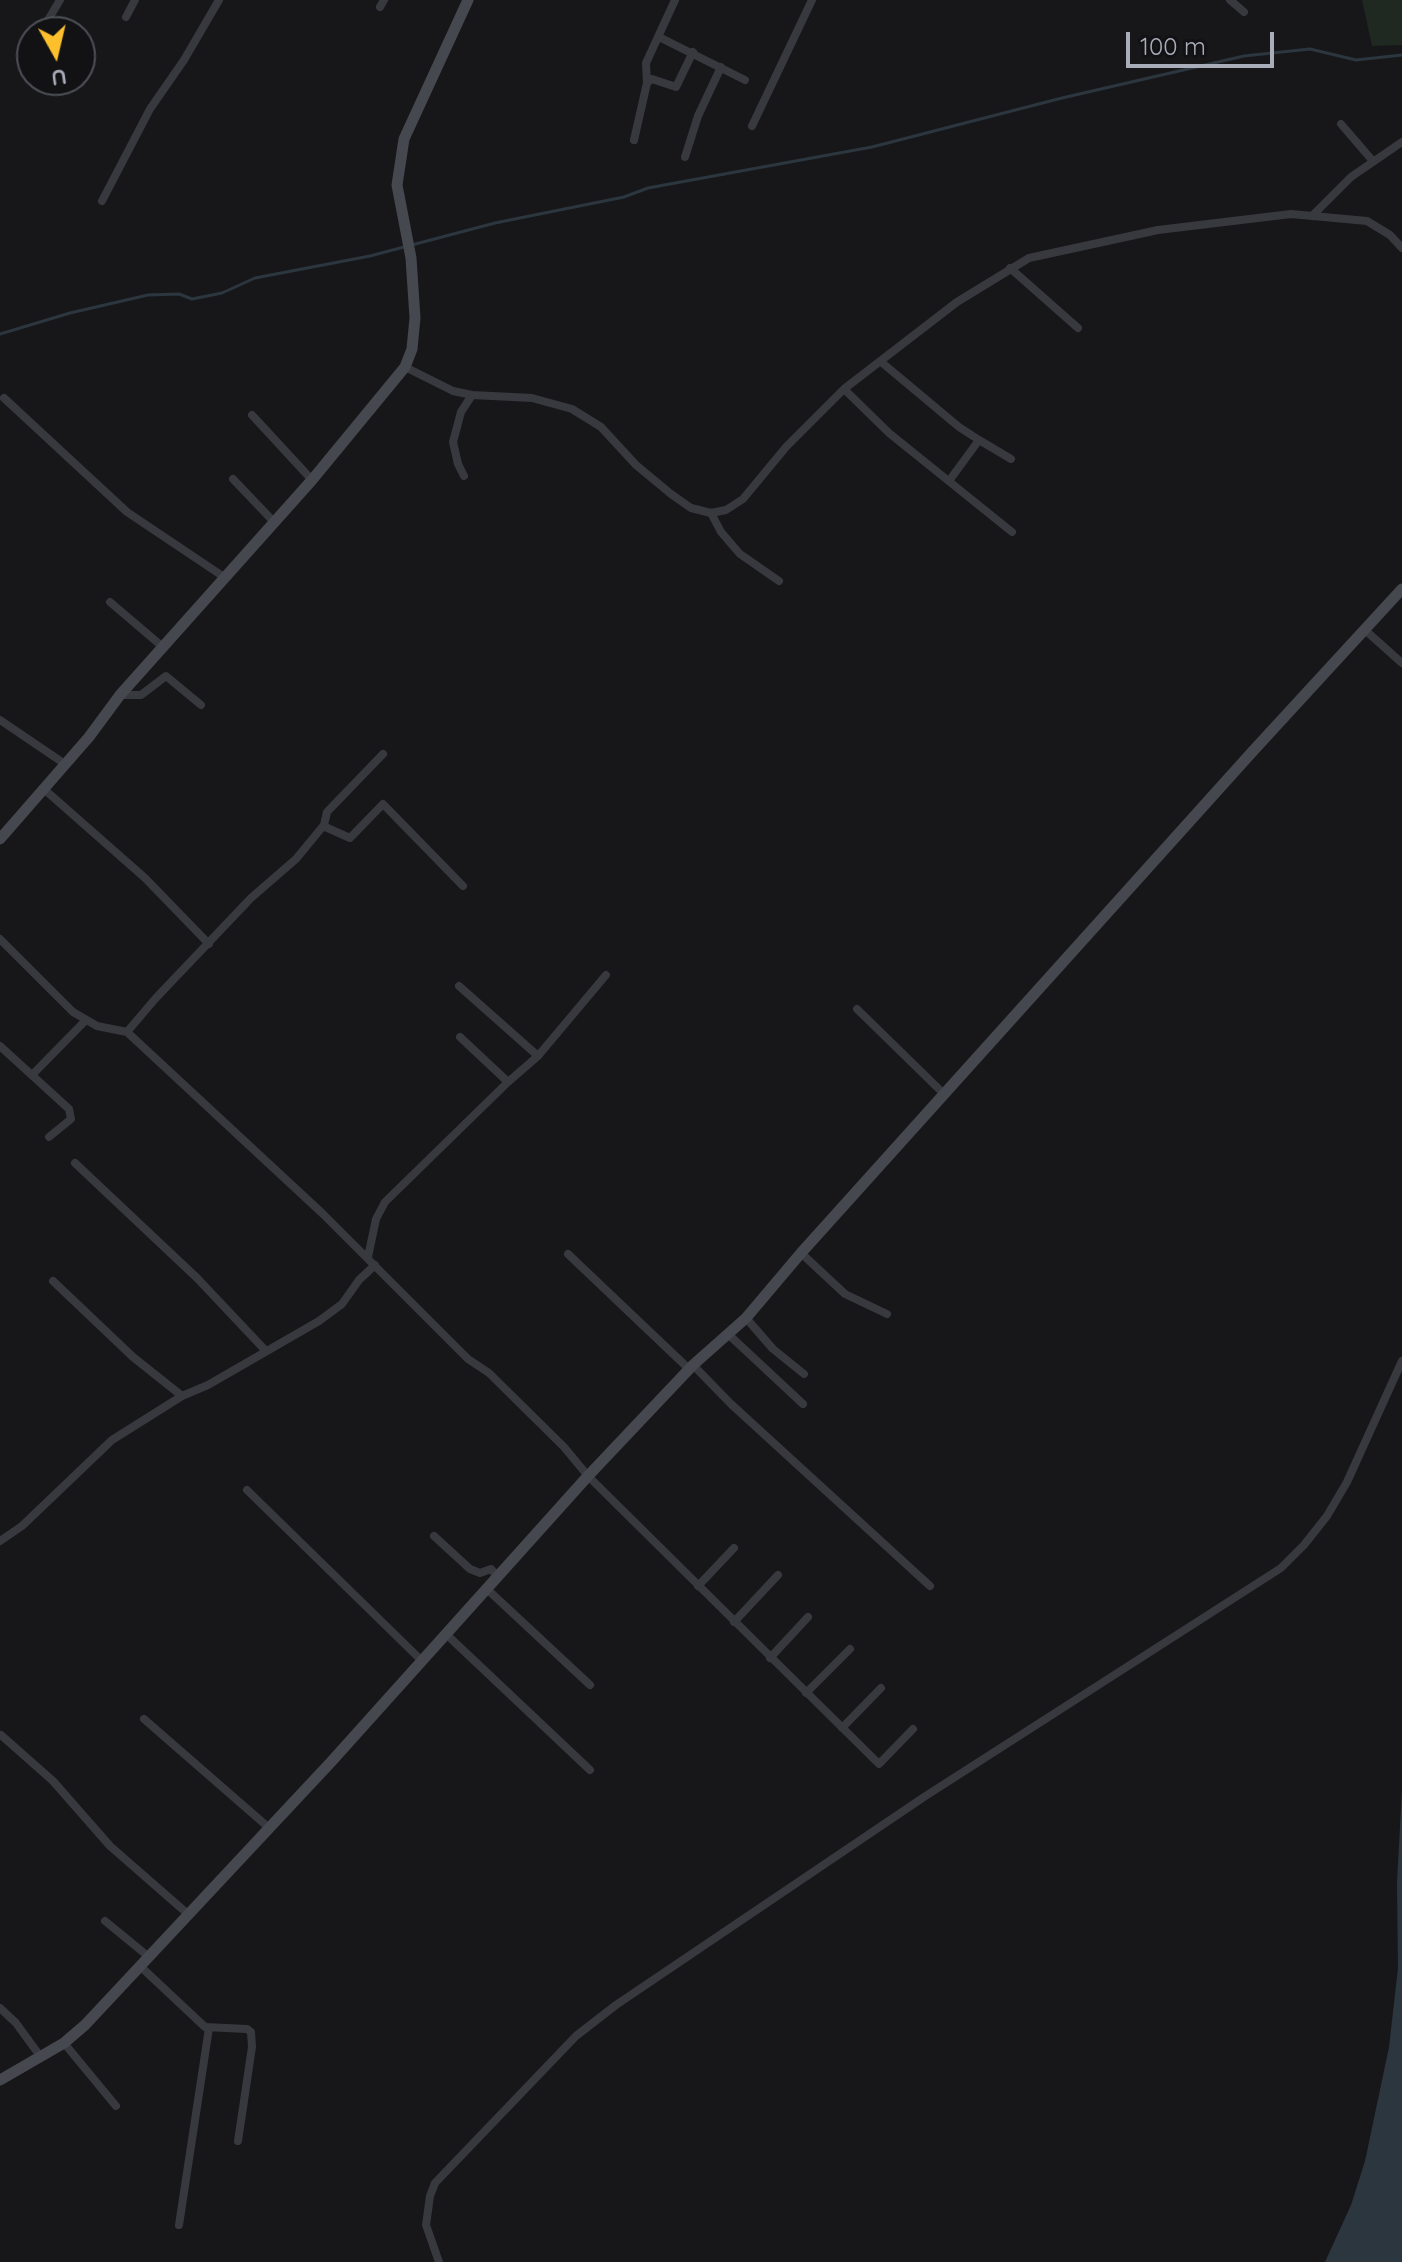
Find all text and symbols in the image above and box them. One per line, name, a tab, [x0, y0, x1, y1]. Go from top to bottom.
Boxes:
north arrow	[16, 16, 96, 96]
scale bar	[1130, 16, 1278, 66]
text: 100 m	[1140, 31, 1206, 61]
text: U	[49, 63, 69, 93]

